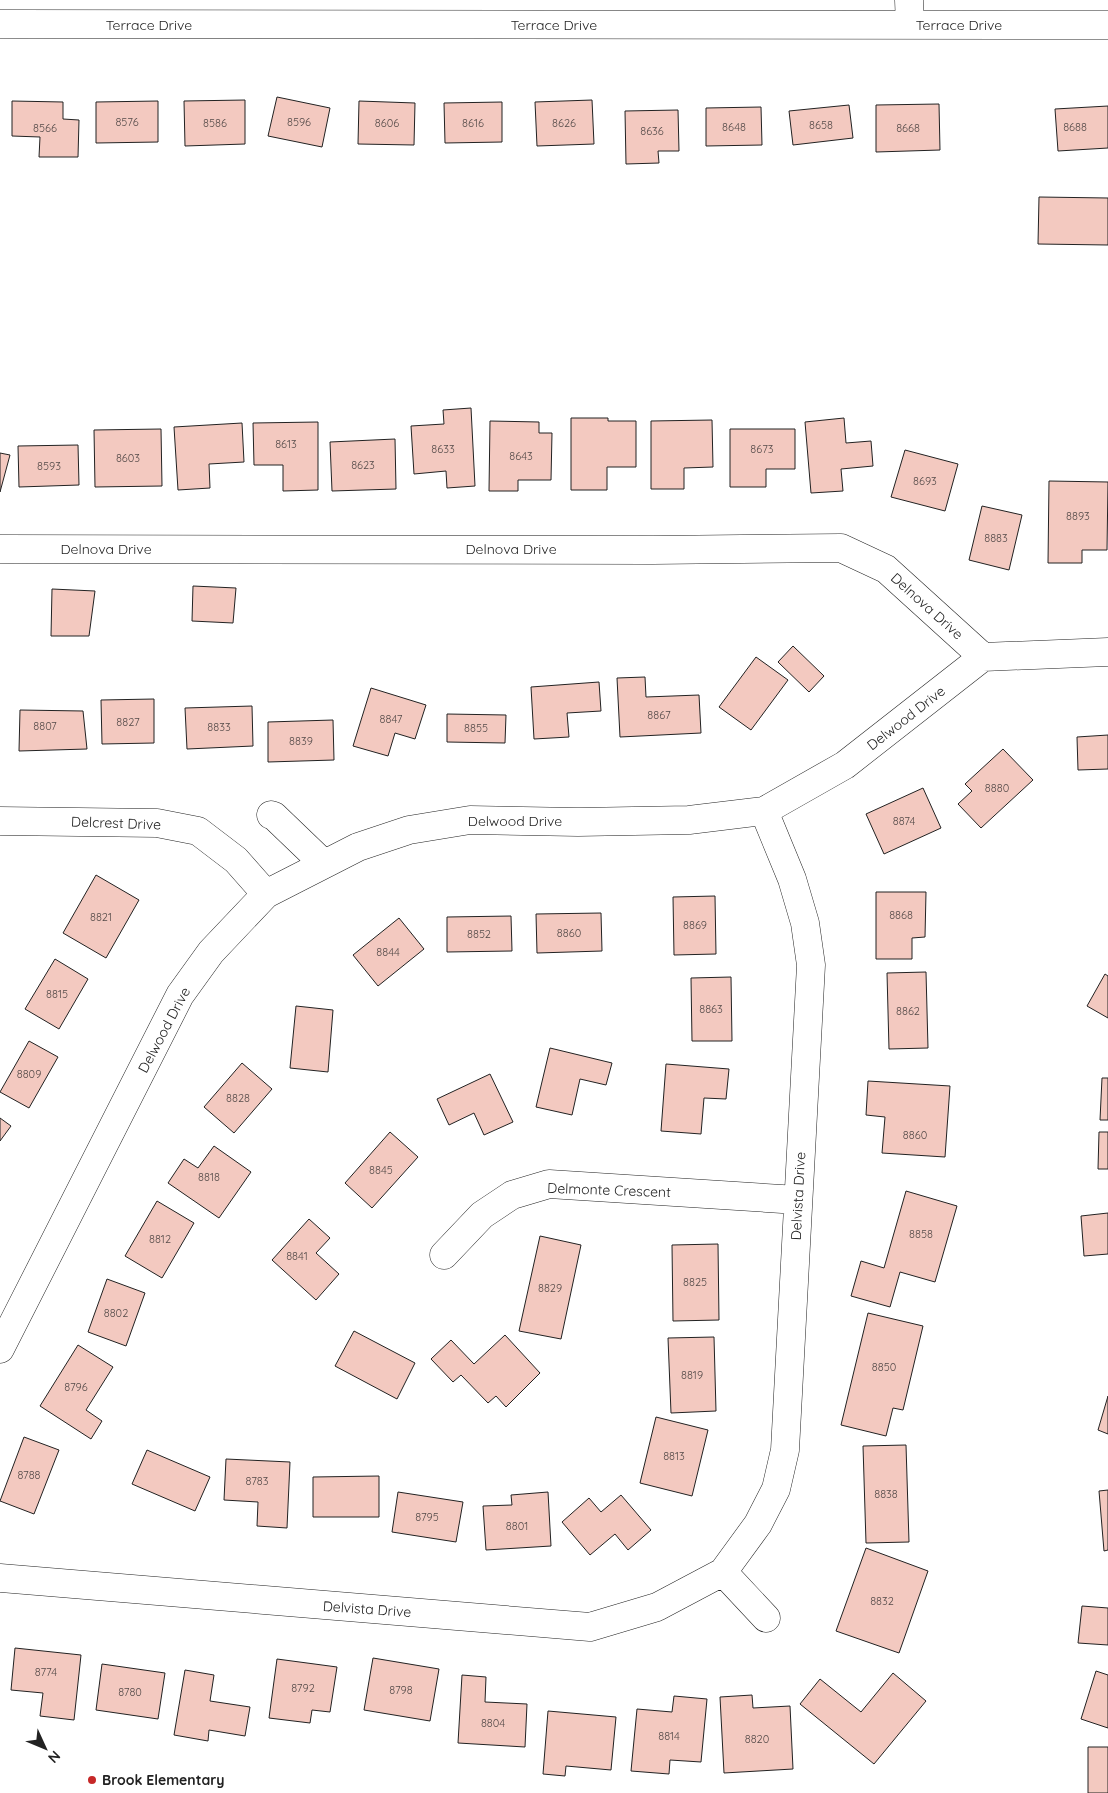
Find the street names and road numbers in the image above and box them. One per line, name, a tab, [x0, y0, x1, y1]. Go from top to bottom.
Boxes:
street label: Terrace Drive	[106, 16, 192, 34]
street label: Terrace Drive	[511, 16, 597, 34]
street label: Terrace Drive	[916, 16, 1002, 34]
street label: Delnova Drive	[60, 540, 152, 558]
street label: Delnova Drive	[465, 540, 557, 558]
street label: Delnova Drive	[887, 569, 967, 643]
street label: Delwood Drive	[863, 682, 949, 754]
street label: Delcrest Drive	[71, 812, 161, 834]
street label: Delwood Drive	[468, 812, 562, 830]
street label: Delwood Drive	[134, 984, 194, 1076]
street label: Delvista Drive	[787, 1151, 809, 1241]
street label: Delmonte Crescent	[547, 1179, 671, 1201]
street label: Delvista Drive	[322, 1597, 412, 1621]

